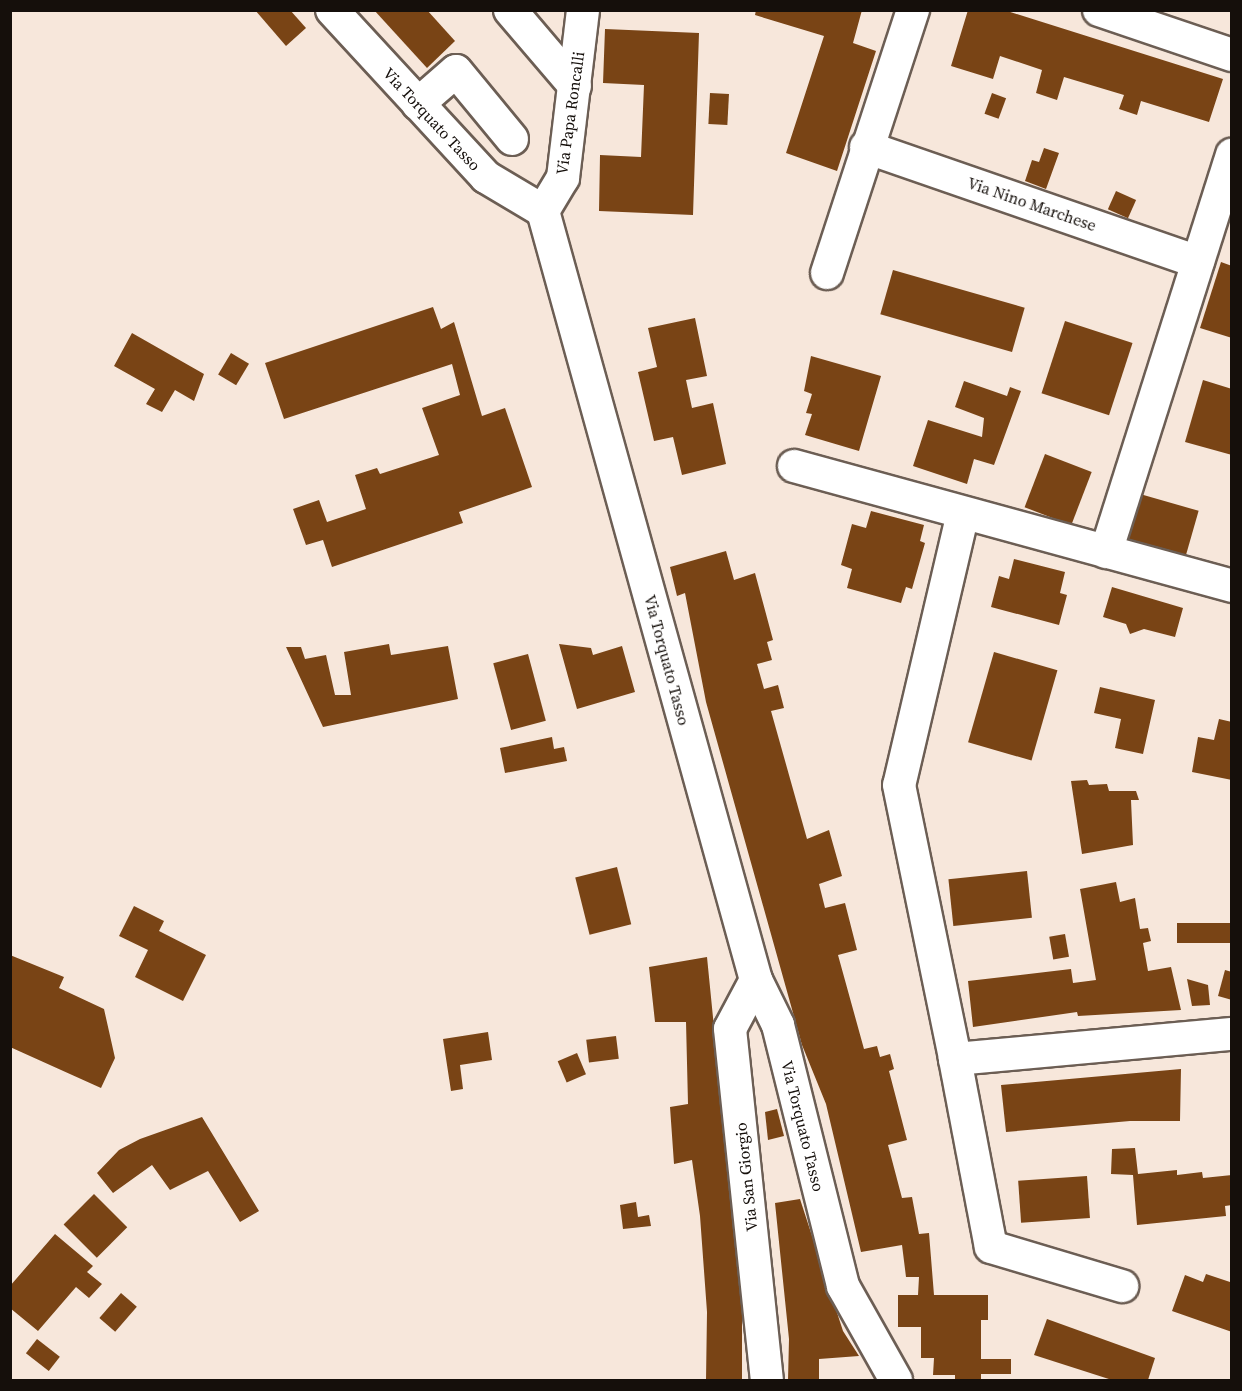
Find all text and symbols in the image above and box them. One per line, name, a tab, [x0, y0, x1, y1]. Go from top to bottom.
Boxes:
street label: Via Papa Roncalli	[552, 50, 588, 176]
street label: Via Torquato Tasso	[379, 63, 485, 175]
street label: Via Nino Marchese	[965, 173, 1099, 235]
street label: Via Torquato Tasso	[640, 592, 694, 728]
street label: Via Torquato Tasso	[777, 1058, 829, 1194]
street label: Via San Giorgio	[731, 1122, 761, 1232]

